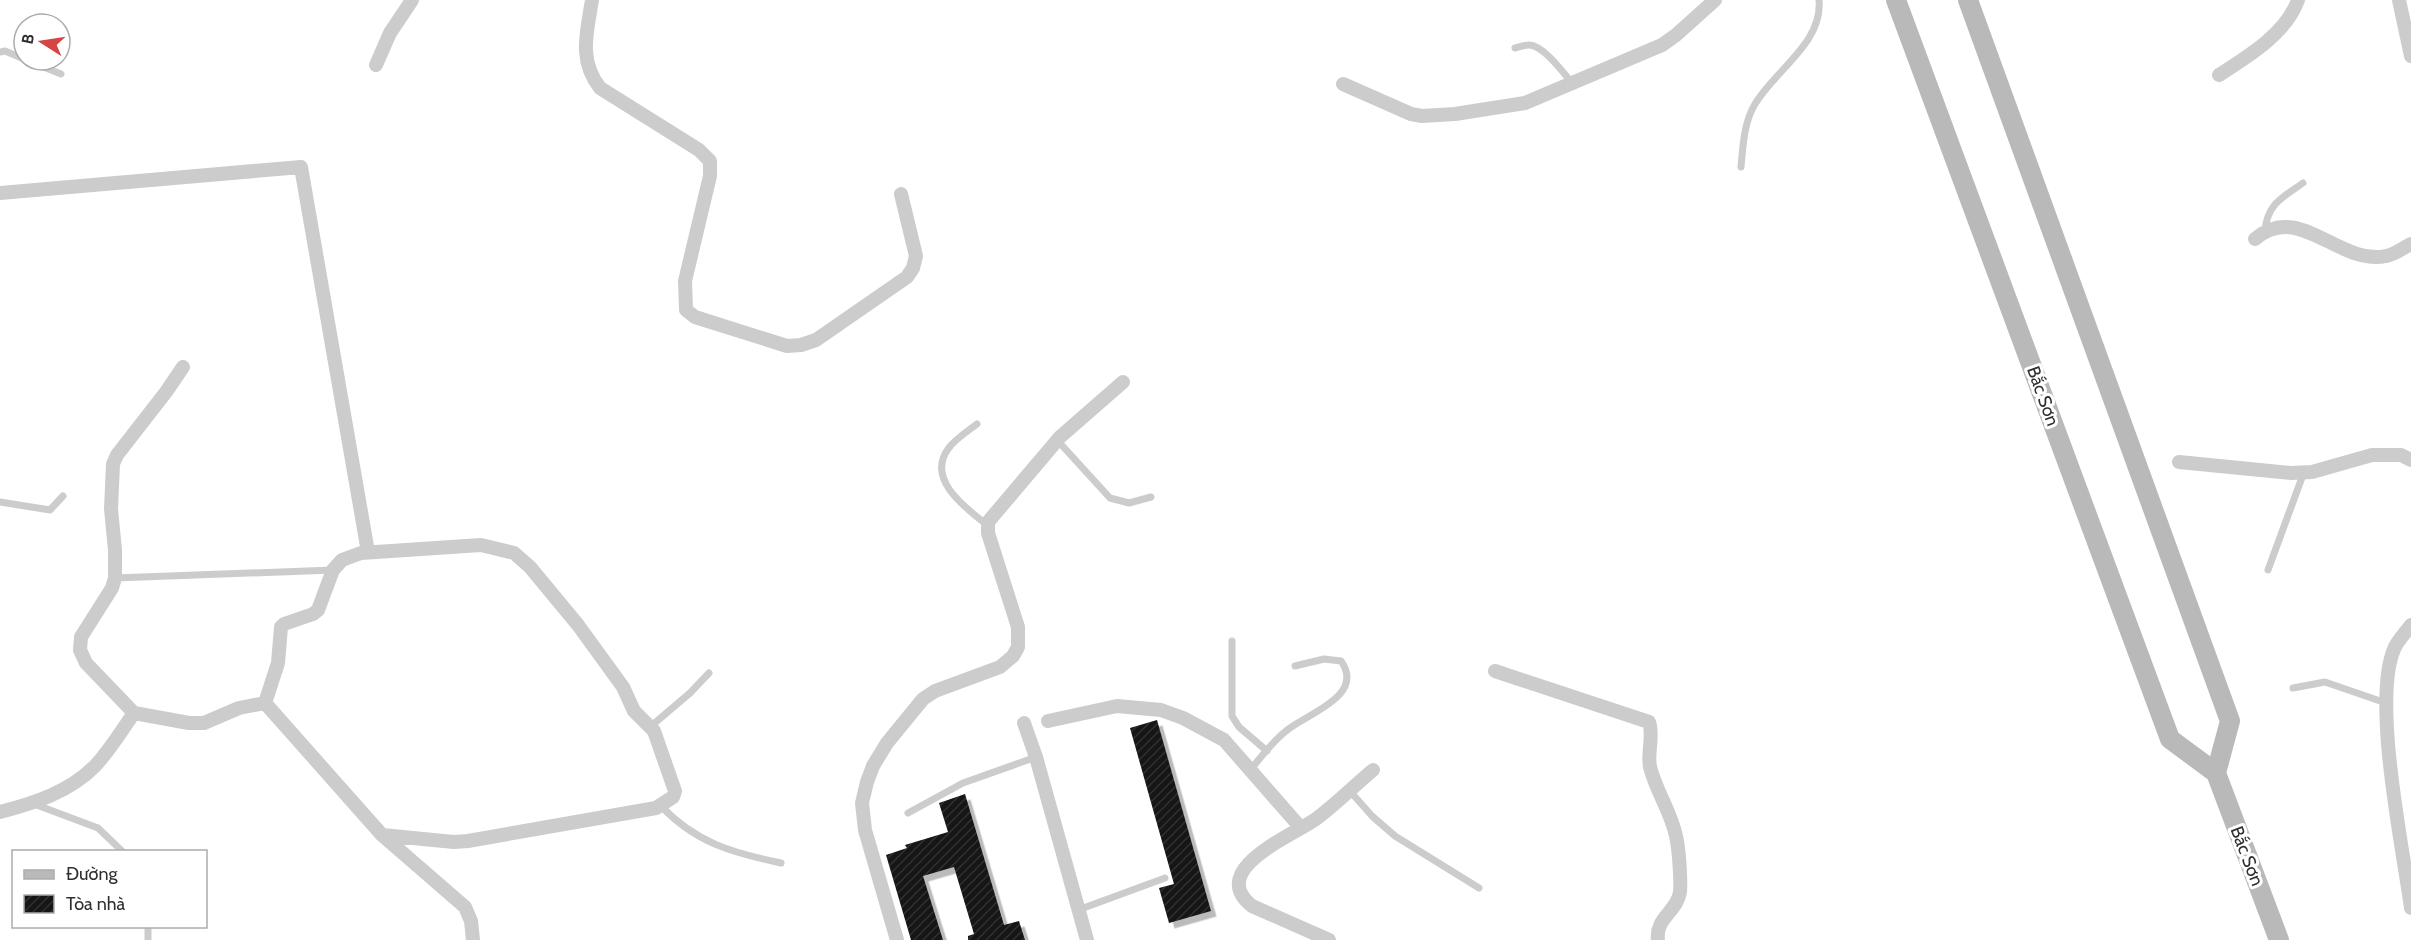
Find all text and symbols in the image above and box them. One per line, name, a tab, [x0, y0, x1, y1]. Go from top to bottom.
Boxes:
north arrow	[12, 12, 72, 72]
text: B	[17, 32, 38, 46]
street label: Bắc Sơn	[2022, 363, 2064, 429]
street label: Bắc Sơn	[2226, 823, 2268, 889]
legend	[12, 850, 207, 928]
text: Đường	[66, 863, 119, 885]
text: Tòa nhà	[66, 893, 126, 915]

